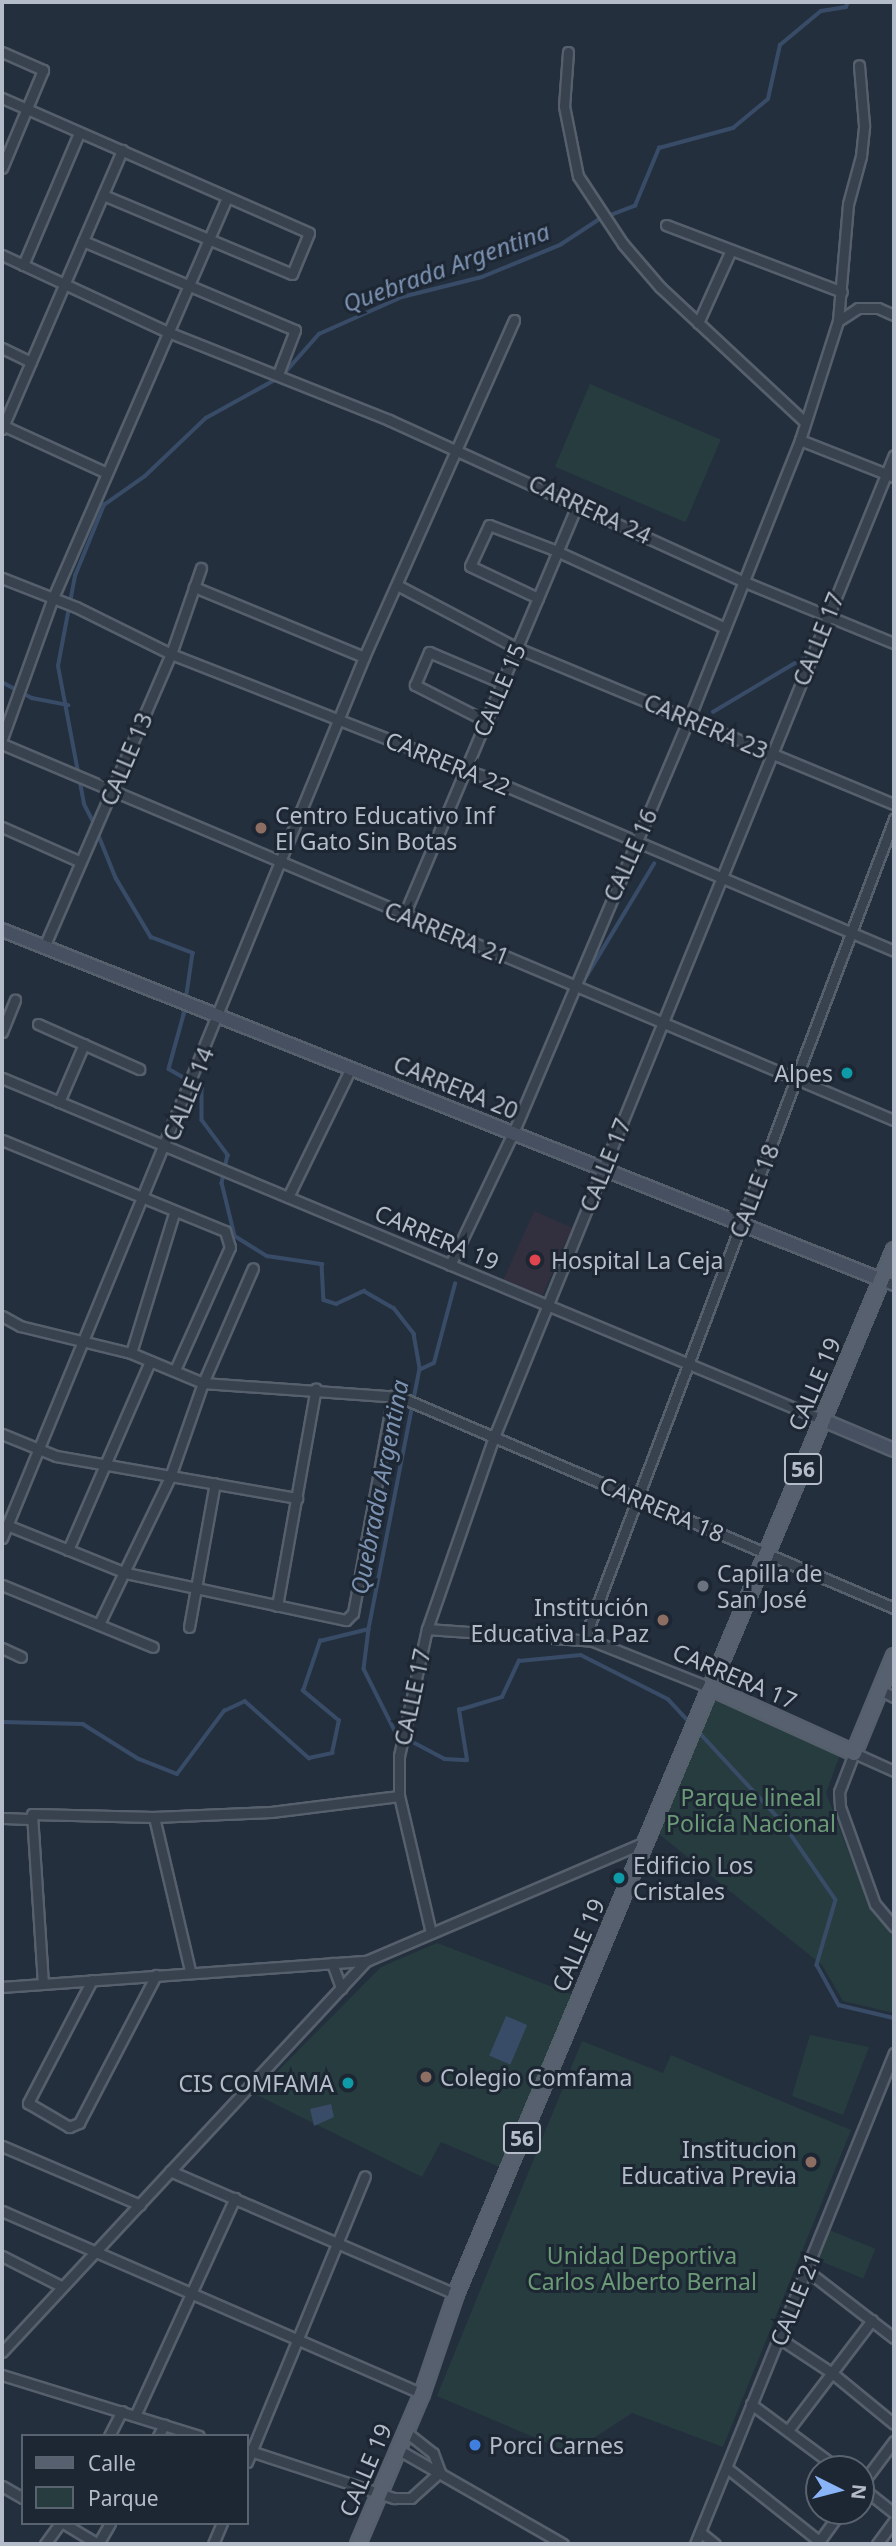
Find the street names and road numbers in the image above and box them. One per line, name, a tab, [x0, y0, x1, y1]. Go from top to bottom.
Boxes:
street label: CARRERA 24	[524, 469, 656, 549]
street label: CALLE 17	[787, 588, 849, 690]
street label: CALLE 15	[467, 639, 531, 741]
street label: CARRERA 23	[640, 688, 772, 764]
street label: CALLE 13	[94, 708, 158, 810]
street label: CARRERA 22	[382, 725, 514, 801]
street label: CALLE 16	[597, 804, 663, 906]
street label: CARRERA 21	[381, 895, 513, 971]
street label: CALLE 14	[157, 1043, 219, 1145]
street label: CARRERA 20	[390, 1049, 522, 1125]
street label: CALLE 17	[574, 1114, 636, 1216]
street label: CALLE 18	[723, 1140, 785, 1242]
street label: CARRERA 19	[371, 1199, 503, 1275]
street label: CALLE 19	[782, 1333, 846, 1435]
road number: 56	[784, 1452, 822, 1486]
street label: CARRERA 18	[596, 1471, 728, 1547]
street label: CARRERA 17	[669, 1638, 801, 1714]
street label: CALLE 17	[388, 1646, 436, 1748]
street label: CALLE 19	[546, 1894, 610, 1996]
road number: 56	[503, 2120, 541, 2156]
street label: CALLE 21	[764, 2248, 826, 2350]
street label: CALLE 19	[333, 2419, 397, 2521]

